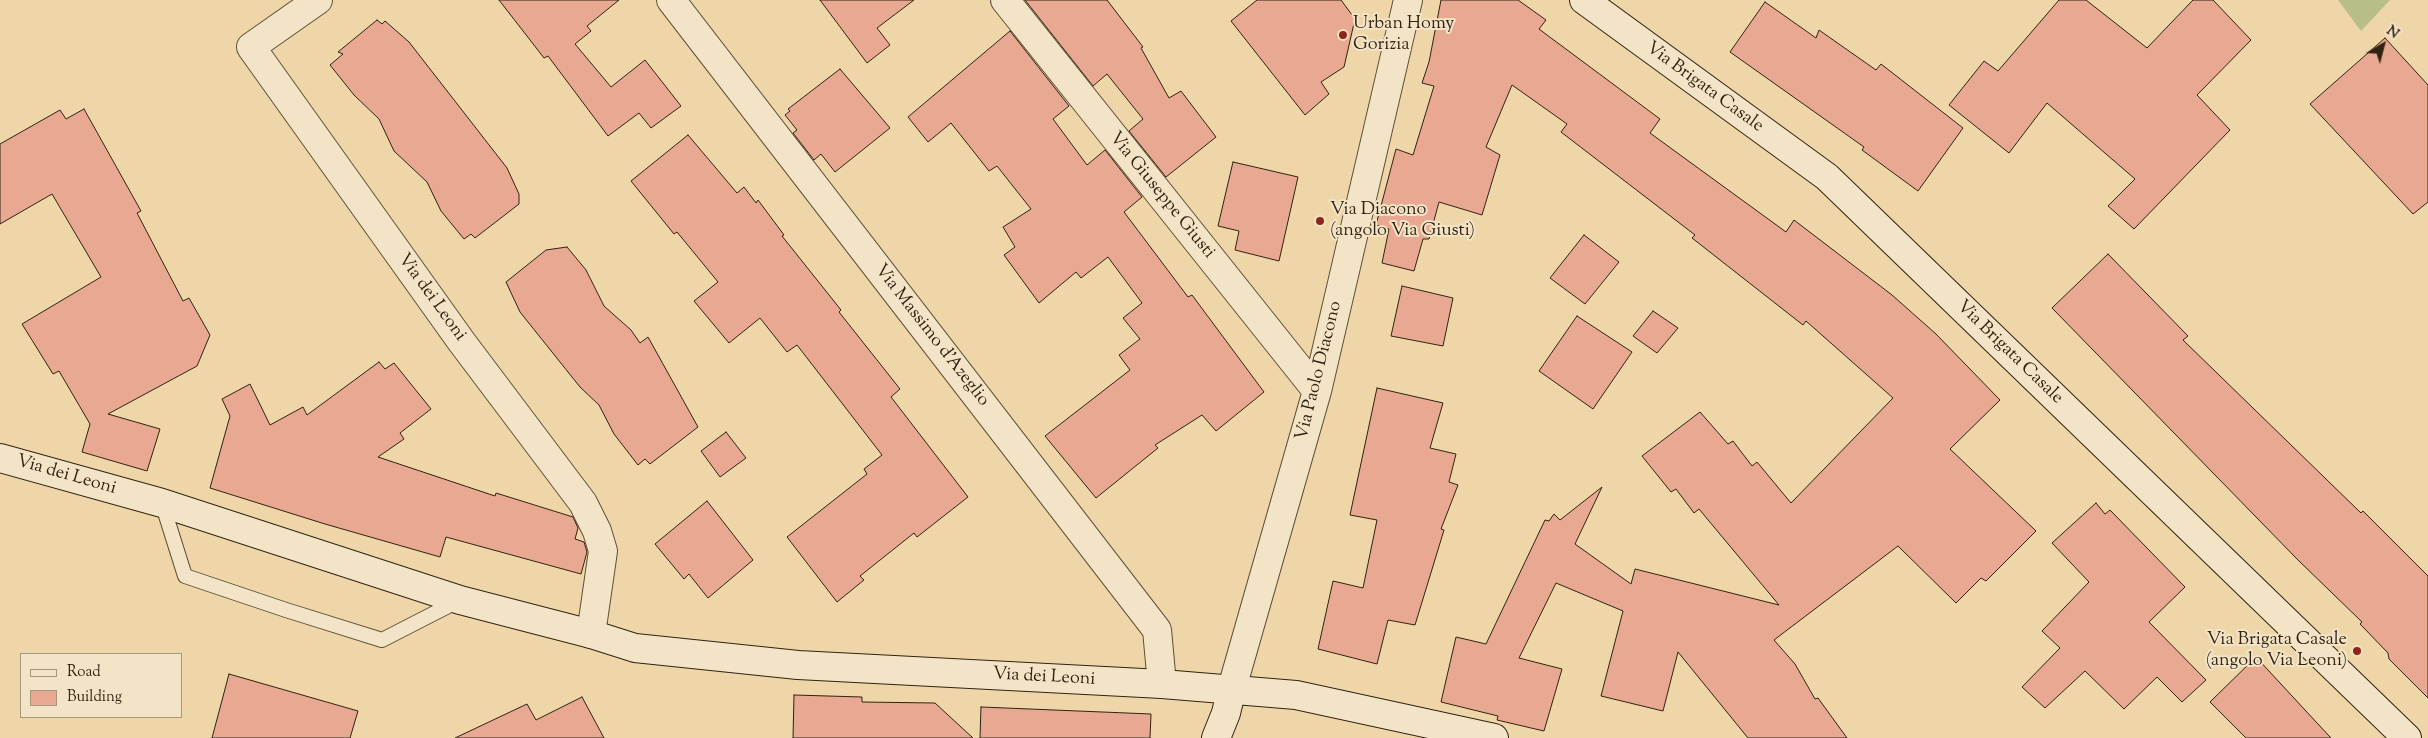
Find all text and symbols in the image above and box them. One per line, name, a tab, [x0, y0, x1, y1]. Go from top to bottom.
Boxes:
place label: Urban Homy Gorizia	[1353, 14, 1454, 56]
north arrow	[2358, 20, 2408, 70]
text: N	[2382, 22, 2403, 44]
marker: Urban Homy Gorizia	[1337, 29, 1349, 41]
street label: Via Brigata Casale	[1641, 38, 1767, 138]
street label: Via Giuseppe Giusti	[1103, 128, 1219, 264]
place label: Via Diacono (angolo Via Giusti)	[1330, 200, 1475, 242]
marker: Via Diacono (angolo Via Giusti)	[1314, 215, 1326, 227]
street label: Via dei Leoni	[392, 250, 470, 346]
street label: Via Massimo d'Azeglio	[869, 261, 993, 411]
street label: Via Brigata Casale	[1951, 297, 2067, 409]
street label: Via Paolo Diacono	[1292, 299, 1348, 443]
street label: Via dei Leoni	[14, 451, 118, 501]
place label: Via Brigata Casale (angolo Via Leoni)	[2206, 630, 2347, 672]
marker: Via Brigata Casale (angolo Via Leoni)	[2351, 645, 2363, 657]
legend	[20, 653, 182, 718]
text: Road	[67, 662, 101, 683]
street label: Via dei Leoni	[992, 665, 1096, 691]
text: Building	[67, 687, 122, 708]

